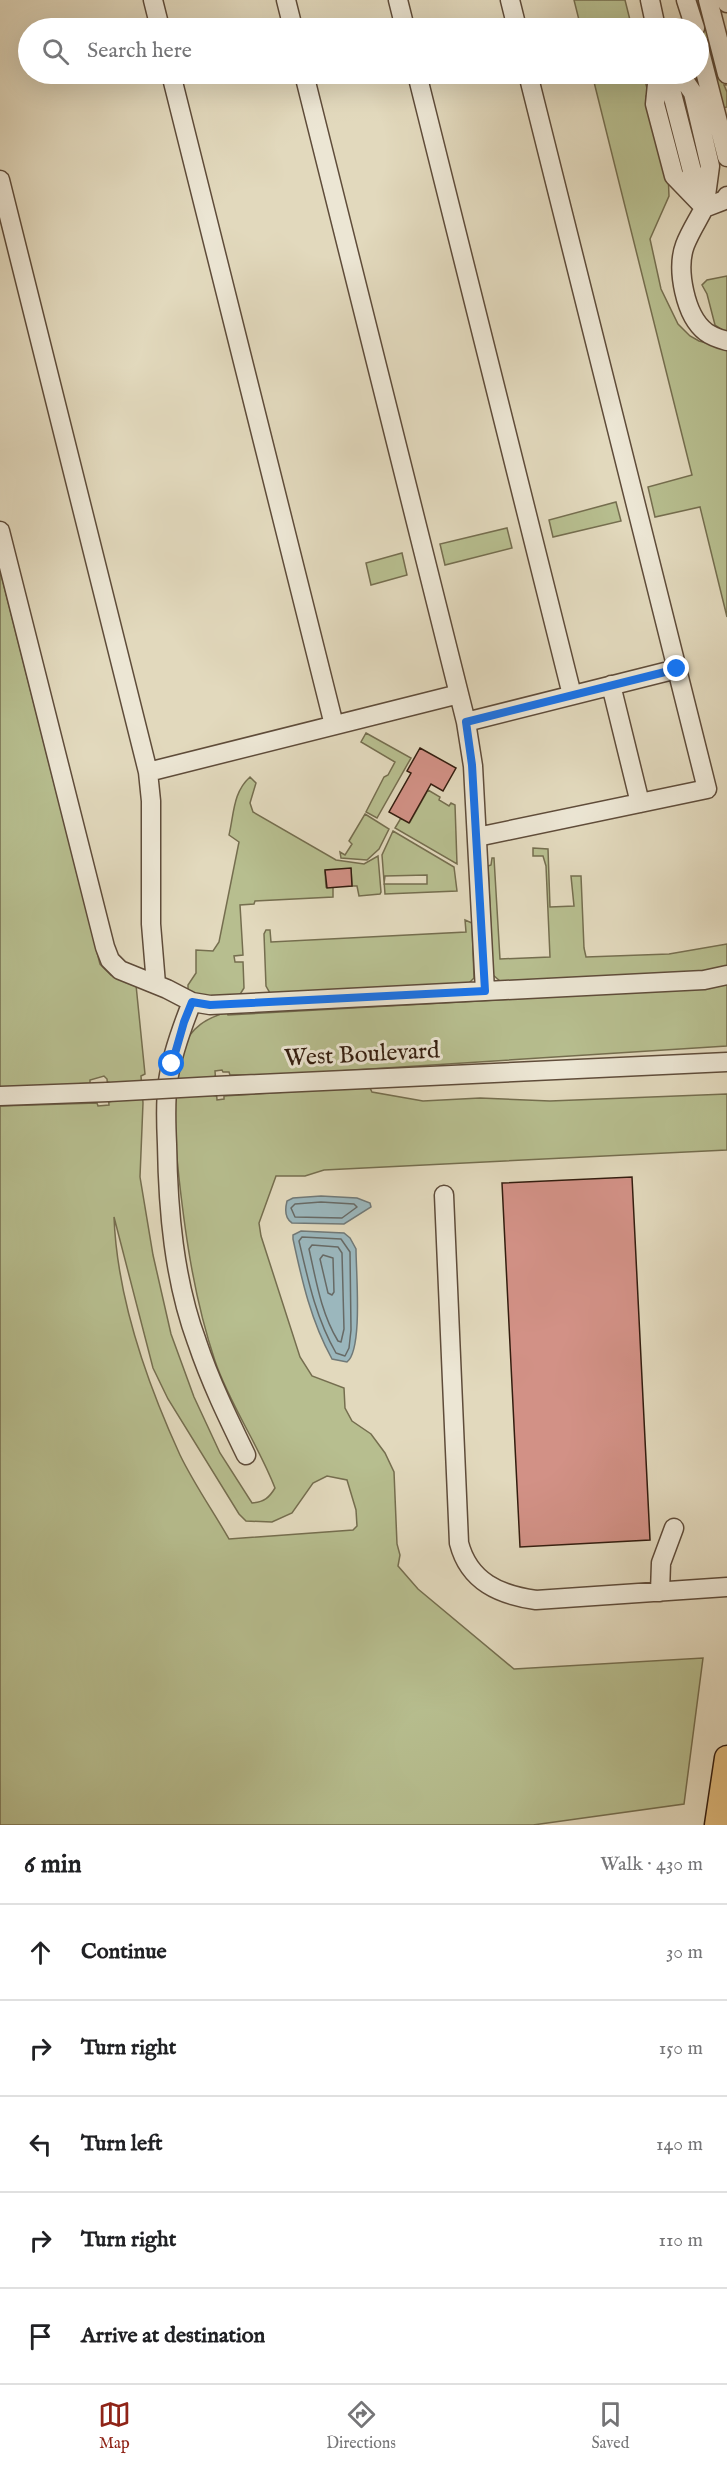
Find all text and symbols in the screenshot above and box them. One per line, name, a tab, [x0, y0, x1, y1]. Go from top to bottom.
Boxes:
search box	[18, 18, 709, 84]
icon: search	[39, 35, 72, 68]
text: Search here	[87, 37, 192, 65]
route end	[663, 655, 689, 681]
street label: West Boulevard	[283, 1035, 441, 1075]
route start	[158, 1050, 184, 1076]
text: 6 min	[24, 1848, 82, 1881]
text: Walk · 430 m	[600, 1852, 703, 1877]
icon: ahead	[24, 1936, 57, 1969]
text: Continue	[81, 1938, 167, 1966]
text: 30 m	[666, 1940, 703, 1965]
icon: right	[24, 2032, 57, 2065]
text: Turn right	[81, 2034, 176, 2062]
text: 150 m	[659, 2036, 703, 2061]
icon: left	[24, 2128, 57, 2161]
text: Turn left	[81, 2130, 163, 2158]
text: 140 m	[656, 2132, 703, 2157]
icon: right	[24, 2224, 57, 2257]
text: Turn right	[81, 2226, 176, 2254]
text: 110 m	[659, 2228, 703, 2253]
icon: arrive	[24, 2320, 57, 2353]
text: Arrive at destination	[81, 2322, 265, 2350]
tab: Map	[98, 2398, 131, 2454]
tab: Directions	[326, 2398, 396, 2454]
tab: Saved	[591, 2398, 629, 2454]

